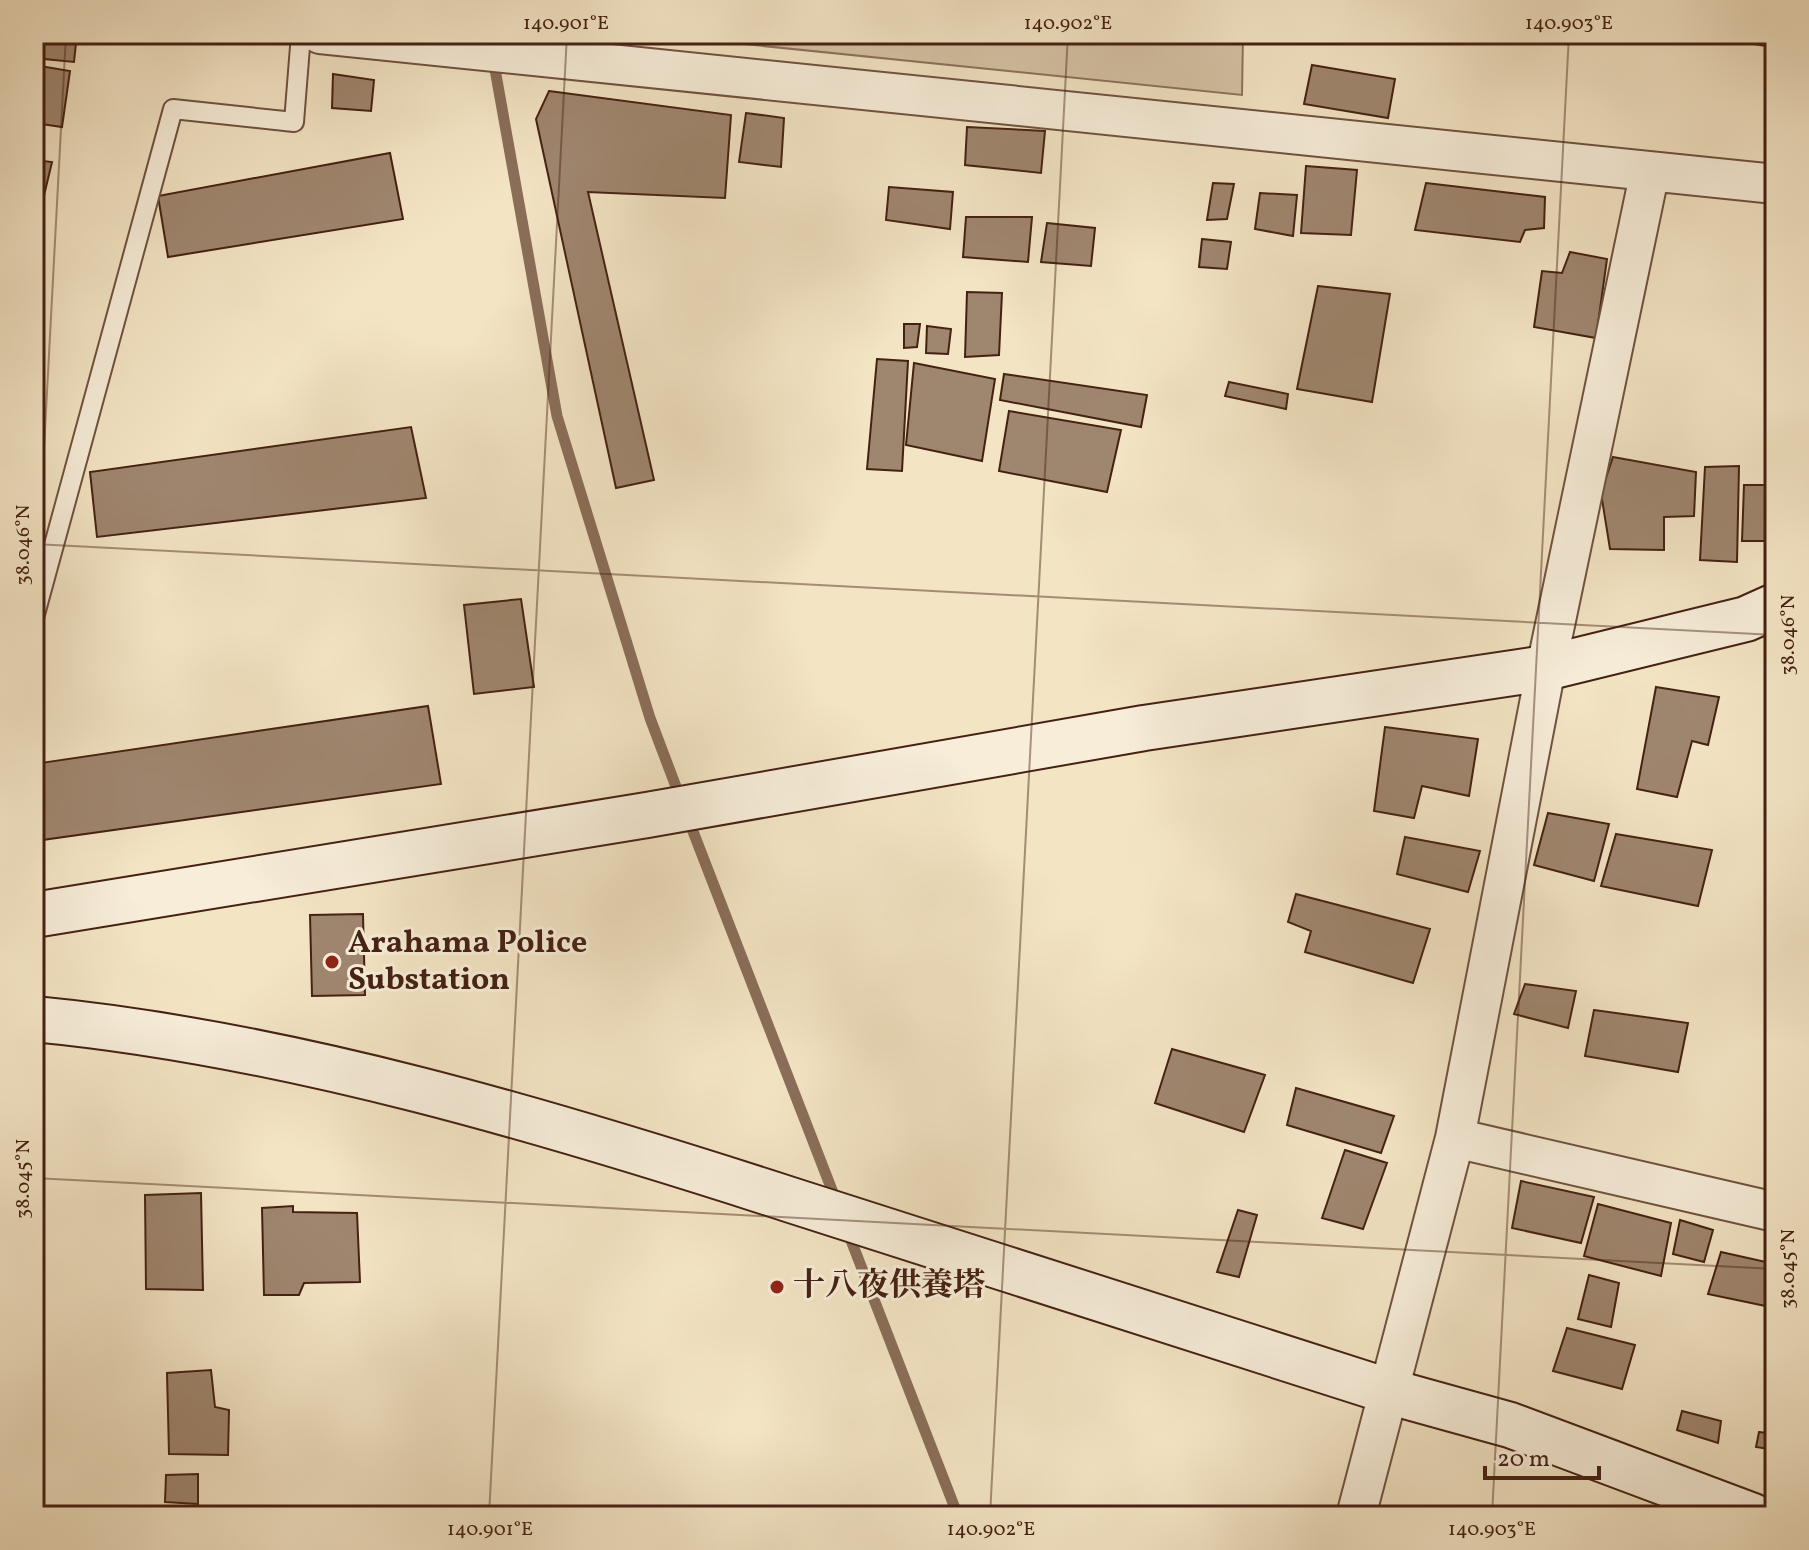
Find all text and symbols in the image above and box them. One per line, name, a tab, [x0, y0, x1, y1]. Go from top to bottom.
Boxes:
text: 140.901°E	[523, 10, 609, 38]
text: 140.902°E	[1024, 10, 1112, 38]
text: 140.903°E	[1525, 10, 1613, 38]
text: 38.046°N	[10, 504, 38, 585]
text: 38.046°N	[1775, 594, 1803, 675]
place label: Arahama Police Substation	[348, 922, 587, 1003]
marker: Arahama Police Substation	[323, 953, 341, 971]
text: 38.045°N	[10, 1139, 38, 1219]
text: 38.045°N	[1775, 1229, 1803, 1309]
place label: 十八夜供養塔	[793, 1265, 985, 1309]
marker: 十八夜供養塔	[768, 1278, 786, 1296]
scale bar	[1485, 1430, 1599, 1480]
text: 20 m	[1497, 1443, 1550, 1477]
text: 140.901°E	[447, 1516, 533, 1544]
text: 140.902°E	[947, 1516, 1035, 1544]
text: 140.903°E	[1448, 1516, 1536, 1544]

